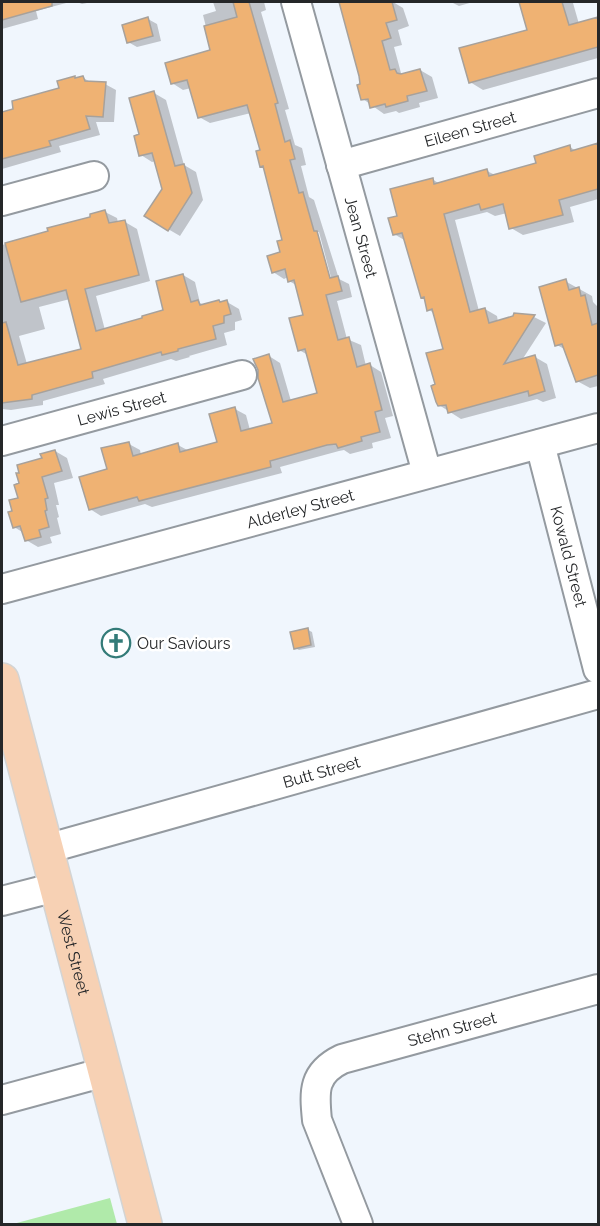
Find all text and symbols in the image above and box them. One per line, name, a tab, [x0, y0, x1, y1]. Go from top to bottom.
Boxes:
street label: Eileen Street	[422, 107, 519, 151]
street label: Jean Street	[341, 194, 382, 280]
street label: Lewis Street	[75, 387, 169, 429]
street label: Alderley Street	[245, 485, 357, 532]
street label: Kowald Street	[547, 504, 591, 609]
church icon: Our Saviours	[100, 627, 132, 659]
place label: Our Saviours	[137, 634, 231, 653]
street label: Butt Street	[281, 752, 363, 792]
street label: West Street	[53, 908, 94, 998]
street label: Stehn Street	[405, 1008, 499, 1050]

